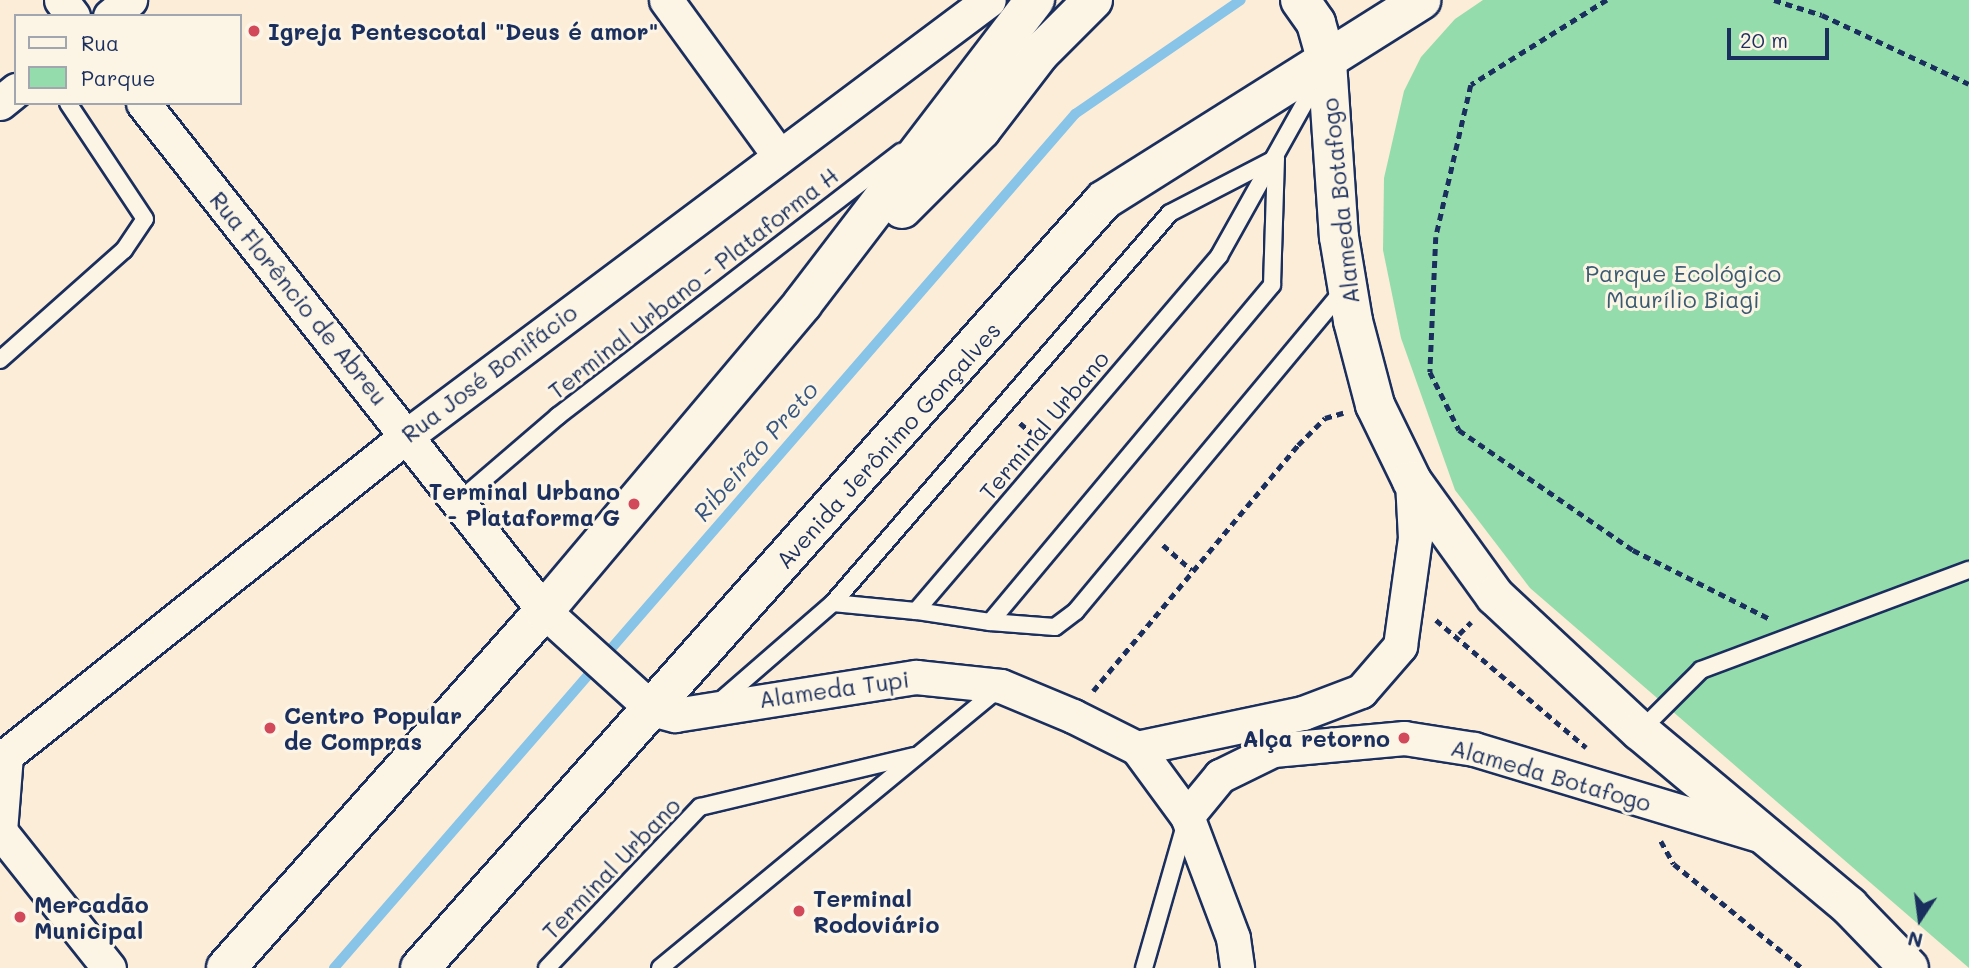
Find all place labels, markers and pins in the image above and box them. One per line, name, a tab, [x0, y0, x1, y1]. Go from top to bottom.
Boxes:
place label: Igreja Pentescotal "Deus é amor"	[268, 17, 659, 45]
marker: Igreja Pentescotal "Deus é amor"	[246, 23, 262, 39]
place label: Terminal Urbano - Plataforma G	[429, 477, 620, 531]
marker: Terminal Urbano - Plataforma G	[626, 496, 642, 512]
place label: Centro Popular de Compras	[284, 701, 462, 755]
marker: Centro Popular de Compras	[262, 720, 278, 736]
place label: Alça retorno	[1243, 724, 1390, 752]
marker: Alça retorno	[1396, 730, 1412, 746]
place label: Terminal Rodoviário	[813, 884, 939, 938]
place label: Mercadão Municipal	[34, 890, 149, 944]
marker: Terminal Rodoviário	[791, 903, 807, 919]
marker: Mercadão Municipal	[12, 909, 28, 925]

